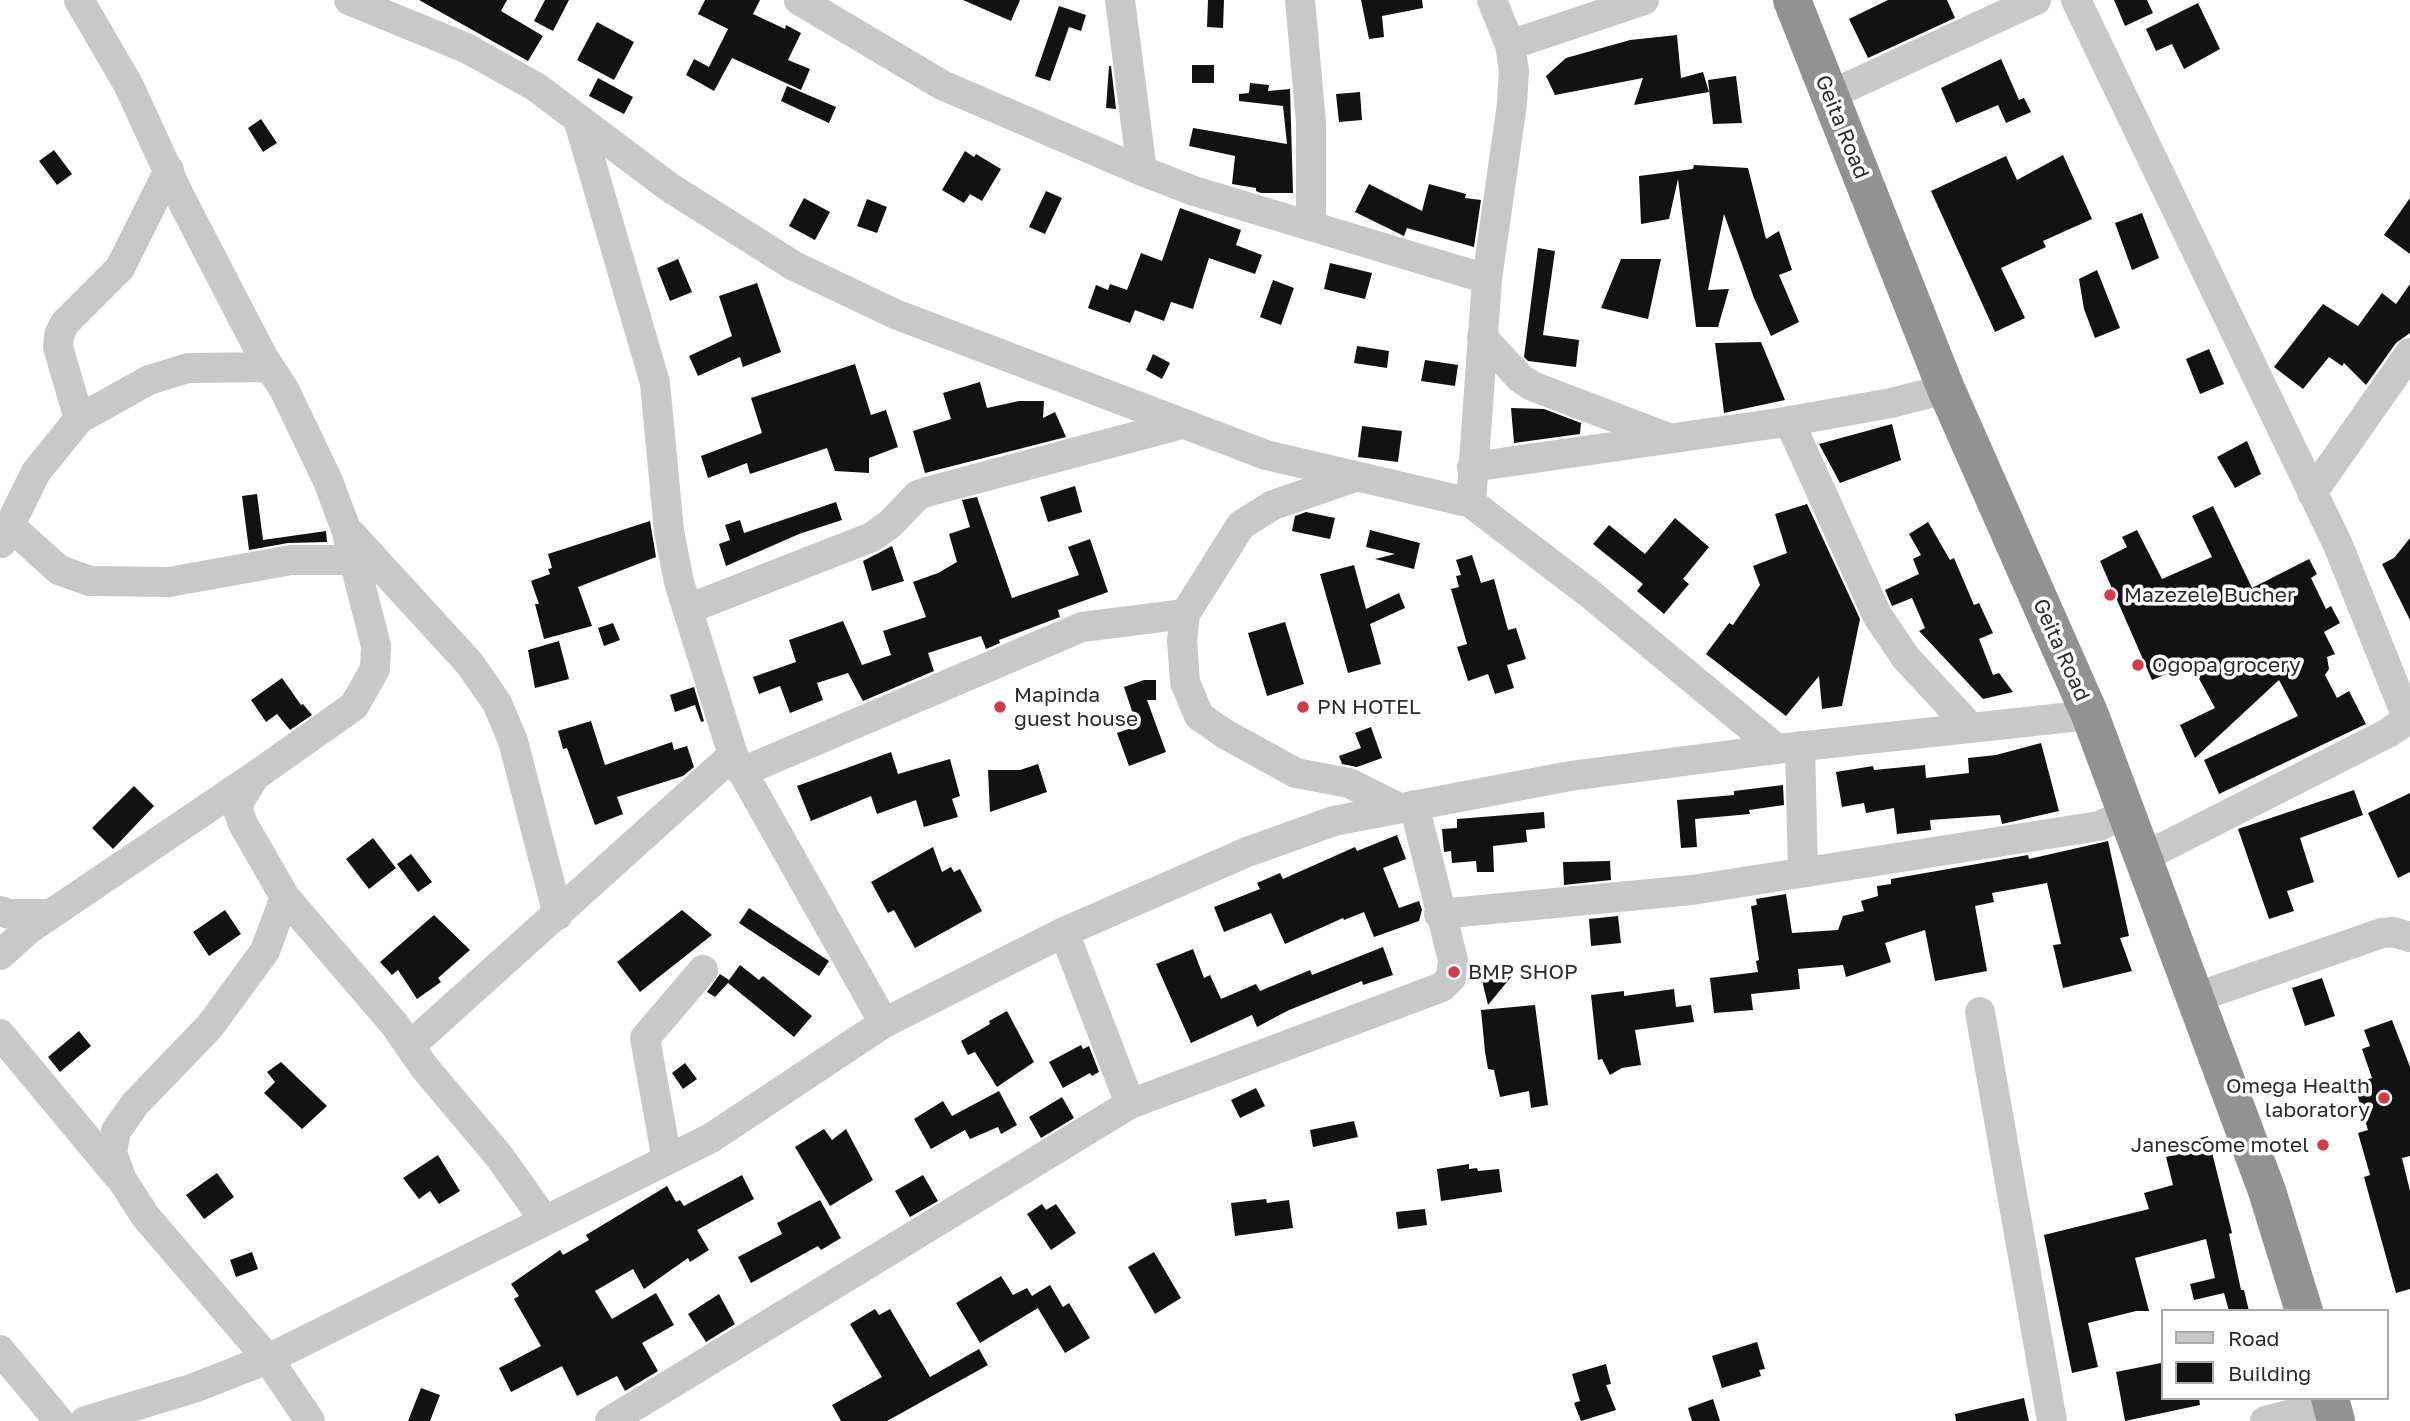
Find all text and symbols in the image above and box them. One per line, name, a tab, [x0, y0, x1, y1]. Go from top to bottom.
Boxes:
street label: Geita Road	[1810, 71, 1874, 183]
place label: Mazezele Bucher	[2124, 582, 2295, 608]
marker: Mazezele Bucher	[2102, 587, 2118, 603]
street label: Geita Road	[2027, 595, 2095, 705]
place label: Ogopa grocery	[2152, 652, 2301, 678]
marker: Ogopa grocery	[2130, 657, 2146, 673]
place label: Mapinda guest house	[1014, 682, 1138, 732]
place label: PN HOTEL	[1317, 694, 1421, 720]
marker: Mapinda guest house	[992, 699, 1008, 715]
marker: PN HOTEL	[1295, 699, 1311, 715]
place label: BMP SHOP	[1468, 959, 1578, 985]
marker: BMP SHOP	[1446, 964, 1462, 980]
place label: Omega Health laboratory	[2226, 1073, 2370, 1123]
marker: Omega Health laboratory	[2376, 1090, 2392, 1106]
place label: Janescome motel	[2131, 1132, 2309, 1158]
marker: Janescome motel	[2315, 1137, 2331, 1153]
legend	[2162, 1309, 2389, 1400]
text: Road	[2228, 1325, 2279, 1351]
text: Building	[2228, 1360, 2311, 1386]

